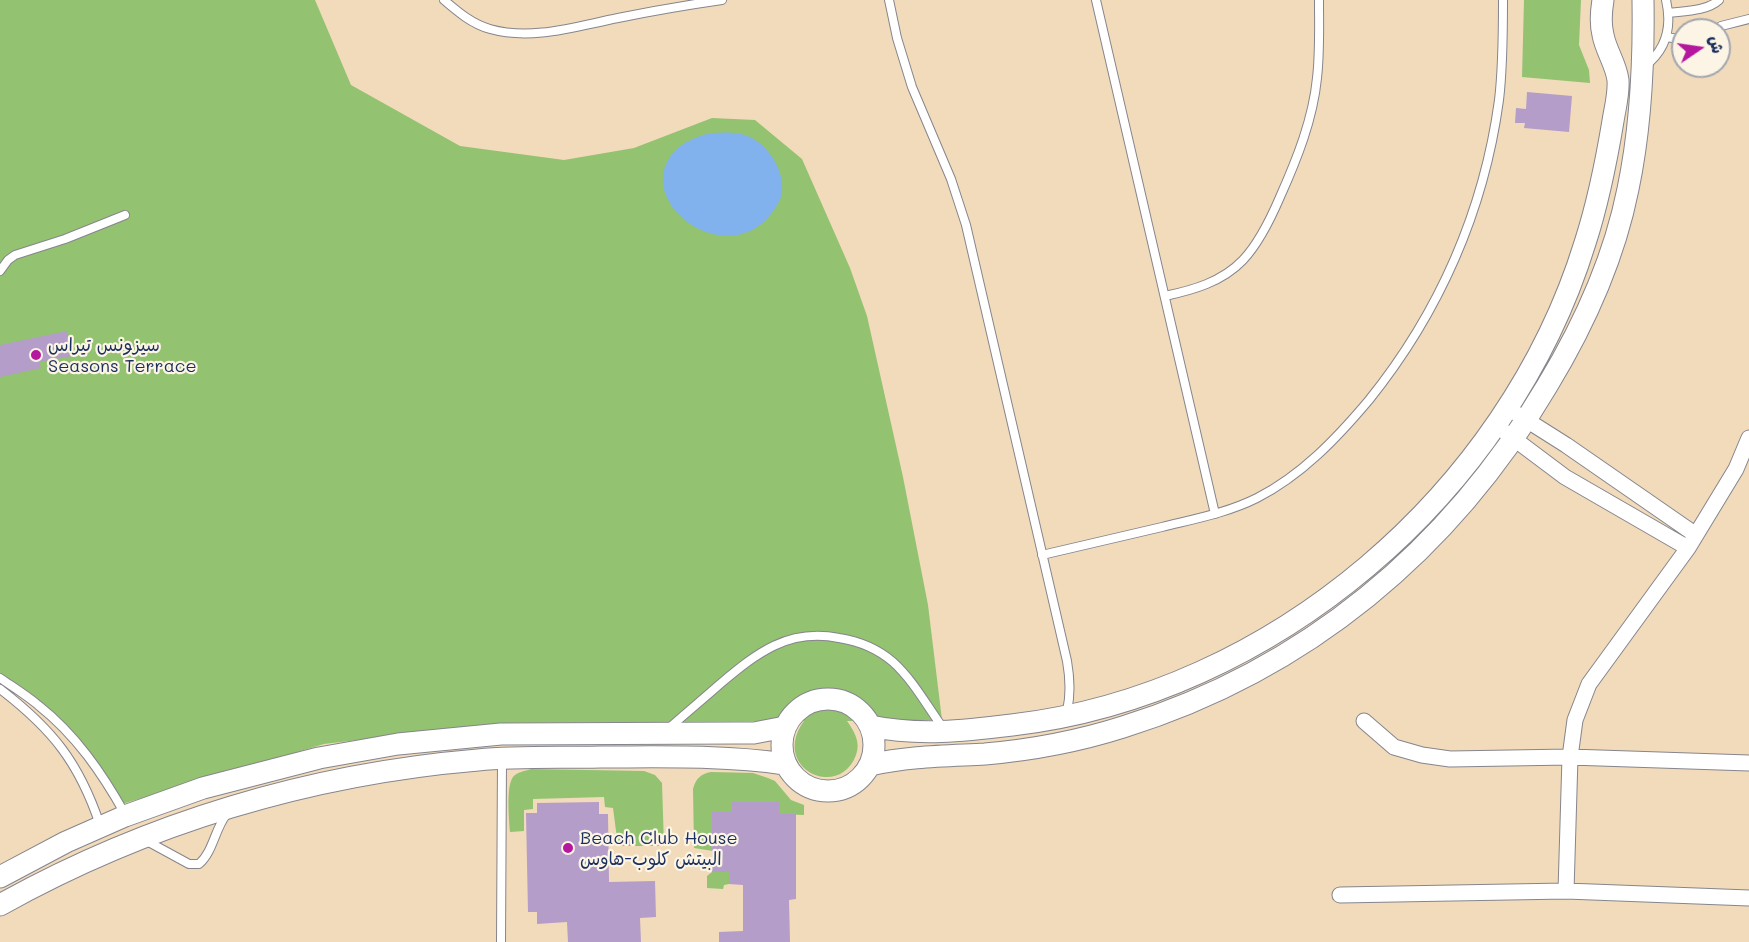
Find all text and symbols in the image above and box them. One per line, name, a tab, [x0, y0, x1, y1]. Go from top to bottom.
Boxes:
north arrow	[1671, 18, 1731, 78]
text: ش	[1705, 33, 1729, 55]
place label: سيزونس تيراس Seasons Terrace	[48, 334, 197, 376]
marker: سيزونس تيراس Seasons Terrace	[29, 348, 43, 362]
place label: Beach Club House البيتش كلوب-هاوس	[580, 827, 738, 870]
marker: Beach Club House البيتش كلوب-هاوس	[561, 841, 575, 855]

